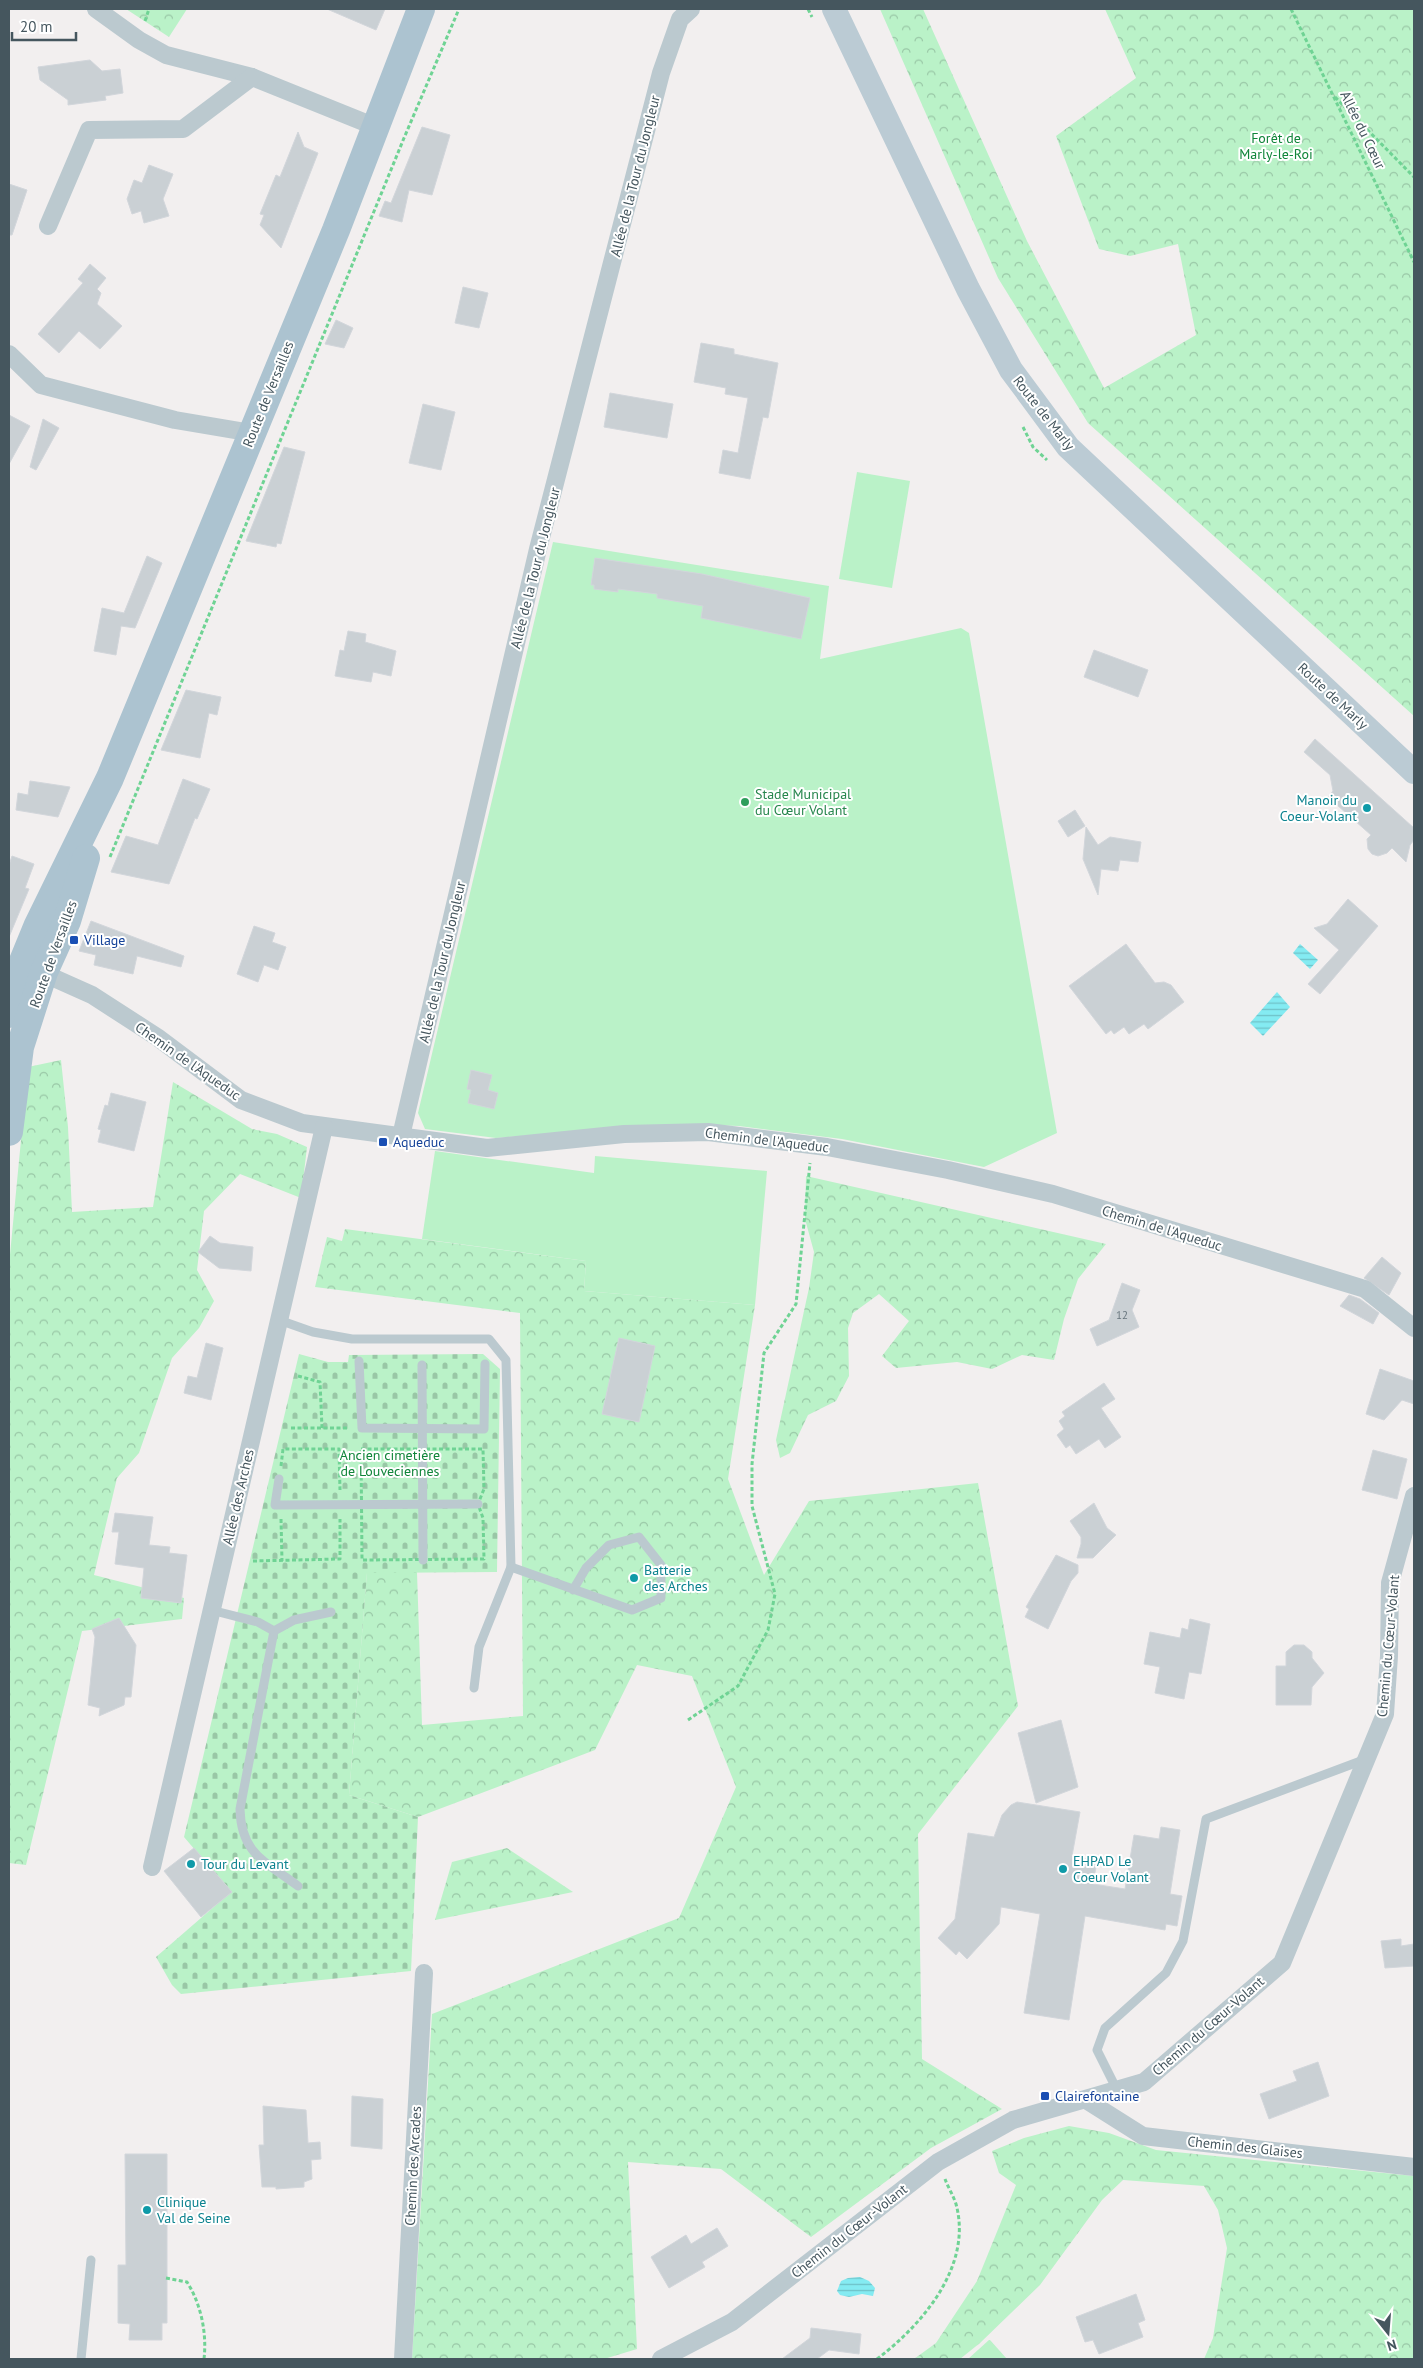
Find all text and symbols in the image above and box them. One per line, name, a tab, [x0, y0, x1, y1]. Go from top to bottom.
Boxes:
scale bar	[12, 10, 76, 42]
text: 20 m	[20, 17, 53, 36]
street label: Allée du Cœur	[1336, 88, 1390, 172]
street label: Allée de la Tour du Jongleur	[606, 93, 664, 258]
park label: Forêt de Marly-le-Roi	[1239, 129, 1313, 163]
street label: Route de Versailles	[239, 338, 298, 450]
street label: Route de Marly	[1009, 372, 1079, 454]
street label: Allée de la Tour du Jongleur	[506, 485, 564, 650]
street label: Route de Marly	[1294, 659, 1372, 734]
place label: Stade Municipal du Cœur Volant	[755, 785, 851, 819]
place label: Manoir du Coeur-Volant	[1280, 791, 1357, 825]
marker: Stade Municipal du Cœur Volant	[739, 796, 751, 808]
marker: Manoir du Coeur-Volant	[1361, 802, 1373, 814]
street label: Allée de la Tour du Jongleur	[415, 879, 469, 1045]
street label: Route de Versailles	[25, 898, 81, 1010]
place label: Village	[83, 931, 125, 949]
marker: Village	[68, 934, 80, 946]
street label: Chemin de l'Aqueduc	[132, 1018, 244, 1104]
street label: Chemin de l'Aqueduc	[704, 1123, 830, 1157]
place label: Aqueduc	[393, 1133, 445, 1151]
marker: Aqueduc	[377, 1136, 389, 1148]
street label: Chemin de l'Aqueduc	[1100, 1201, 1224, 1255]
house number: 12	[1116, 1308, 1128, 1322]
park label: Ancien cimetière de Louveciennes	[340, 1446, 440, 1480]
street label: Allée des Arches	[218, 1447, 258, 1547]
place label: Batterie des Arches	[644, 1561, 708, 1595]
marker: Batterie des Arches	[628, 1572, 640, 1584]
street label: Chemin du Cœur-Volant	[1373, 1574, 1403, 1718]
place label: EHPAD Le Coeur Volant	[1073, 1852, 1149, 1886]
place label: Tour du Levant	[201, 1855, 289, 1873]
marker: Tour du Levant	[185, 1858, 197, 1870]
marker: EHPAD Le Coeur Volant	[1057, 1863, 1069, 1875]
street label: Chemin du Cœur-Volant	[1148, 1972, 1268, 2080]
place label: Clairefontaine	[1055, 2087, 1139, 2105]
marker: Clairefontaine	[1039, 2090, 1051, 2102]
street label: Chemin des Arcades	[401, 2106, 425, 2226]
street label: Chemin des Glaises	[1186, 2132, 1304, 2162]
street label: Chemin du Cœur-Volant	[787, 2180, 911, 2282]
place label: Clinique Val de Seine	[156, 2193, 230, 2227]
marker: Clinique Val de Seine	[141, 2204, 153, 2216]
north arrow	[1363, 2308, 1413, 2358]
text: N	[1385, 2335, 1399, 2355]

